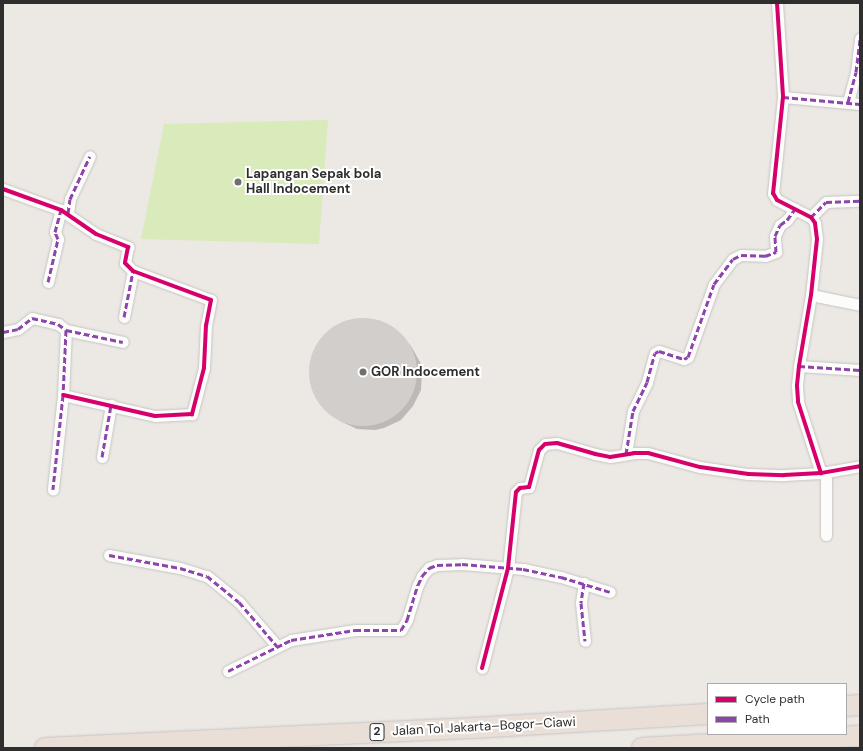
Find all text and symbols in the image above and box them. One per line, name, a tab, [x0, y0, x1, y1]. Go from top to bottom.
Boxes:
place label: Lapangan Sepak bola Hall Indocement	[246, 167, 381, 198]
marker: Lapangan Sepak bola Hall Indocement	[233, 177, 243, 187]
place label: GOR Indocement	[371, 364, 480, 380]
marker: GOR Indocement	[358, 367, 368, 377]
legend	[707, 683, 847, 735]
text: Cycle path	[745, 691, 805, 707]
text: Path	[745, 711, 770, 727]
street label: Jalan Tol Jakarta–Bogor–Ciawi	[392, 714, 576, 740]
road number: 2	[369, 722, 385, 742]

